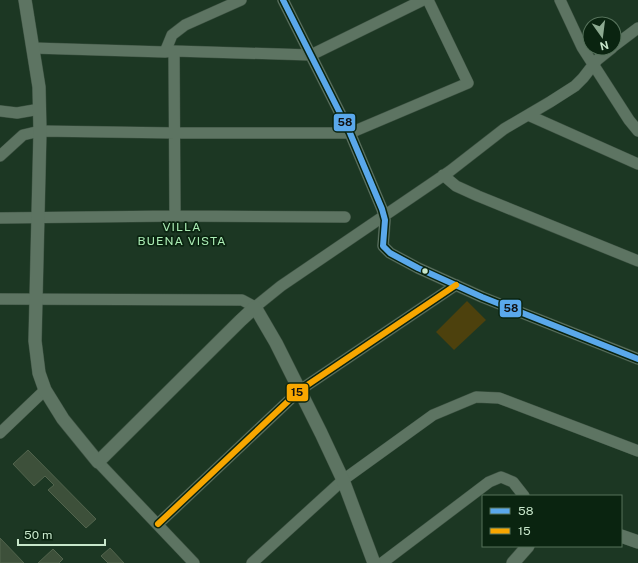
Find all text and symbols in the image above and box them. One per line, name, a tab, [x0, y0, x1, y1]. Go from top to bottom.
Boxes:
north arrow	[582, 16, 622, 56]
text: N	[599, 39, 610, 53]
line badge: 58	[333, 113, 356, 132]
text: 58	[338, 116, 352, 128]
district label: VILLA BUENA VISTA	[137, 220, 227, 248]
unlabelled marker	[420, 266, 430, 276]
line badge: 58	[499, 299, 522, 318]
text: 58	[504, 302, 518, 314]
line badge: 15	[286, 383, 309, 402]
text: 15	[291, 386, 303, 398]
legend	[482, 495, 622, 547]
text: 58	[518, 504, 534, 518]
scale bar	[18, 521, 105, 547]
text: 15	[518, 524, 531, 538]
text: 50 m	[24, 528, 52, 542]

